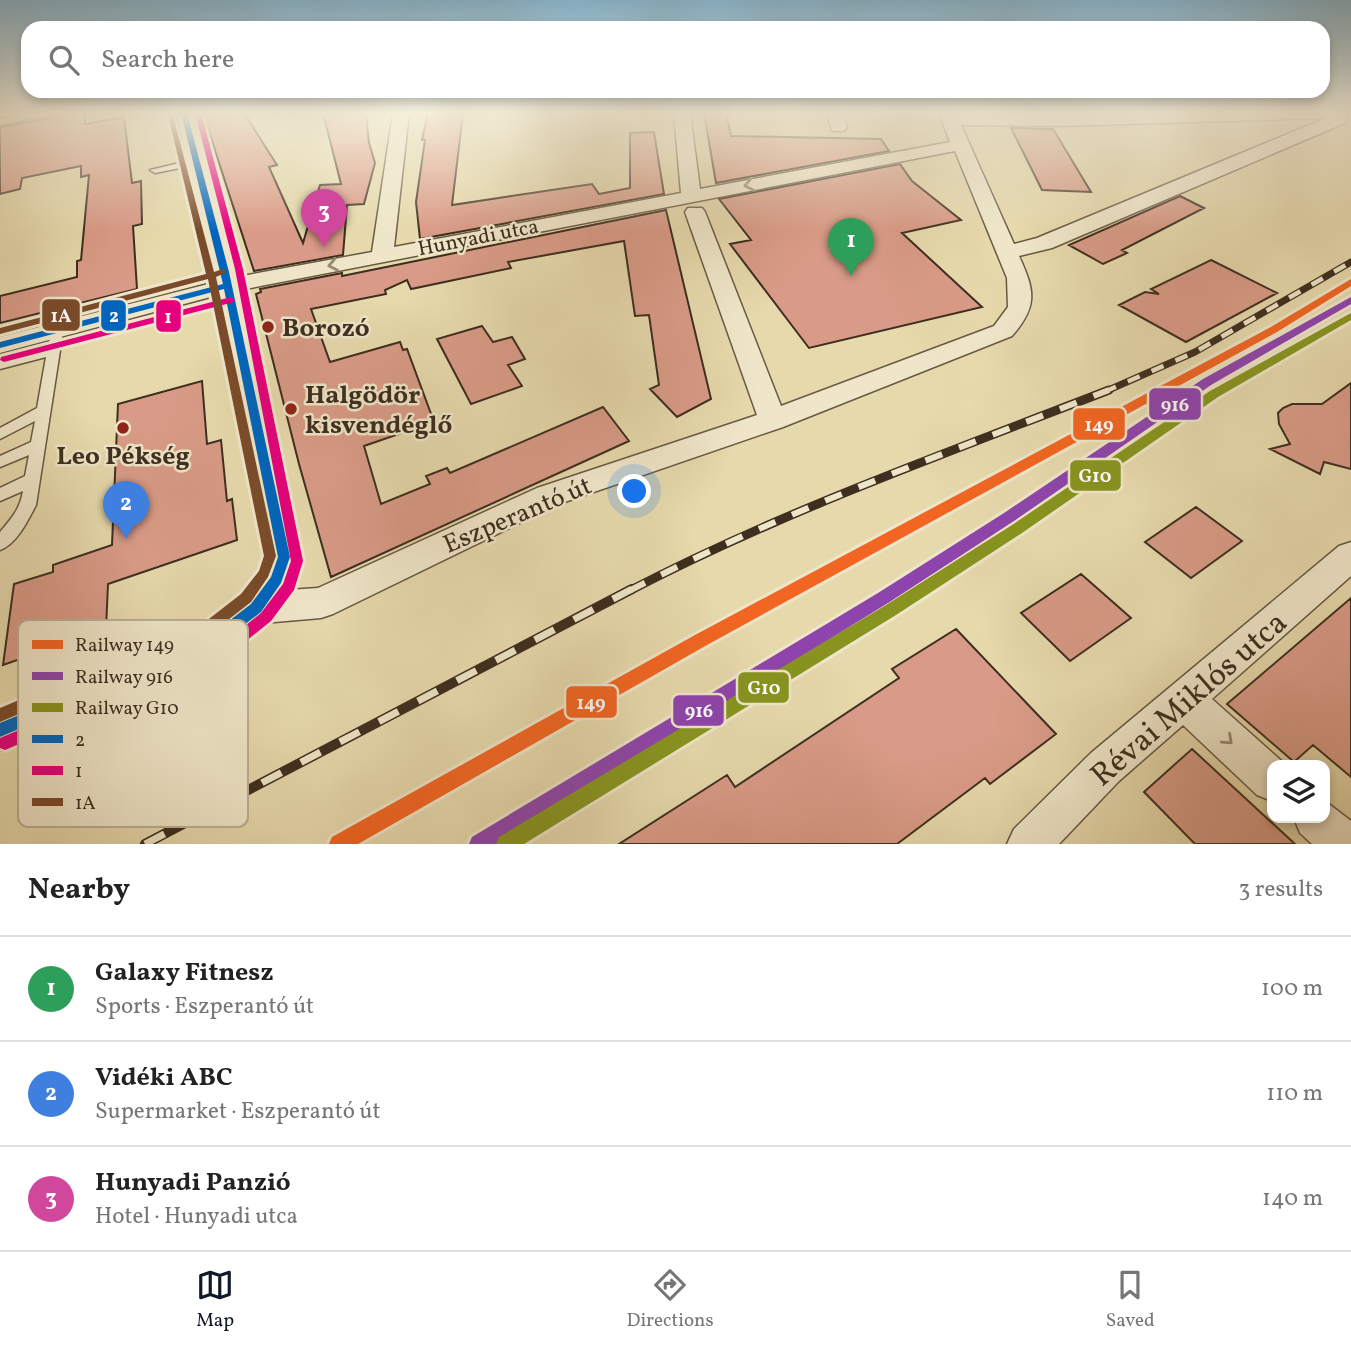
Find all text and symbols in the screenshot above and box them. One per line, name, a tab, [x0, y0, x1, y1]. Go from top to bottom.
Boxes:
search box	[21, 21, 1330, 98]
icon: search	[45, 41, 83, 79]
text: Search here	[101, 42, 234, 78]
one-way arrow	[743, 177, 755, 192]
pin: 3	[301, 189, 347, 247]
street label: Hunyadi utca	[415, 213, 541, 264]
pin: 1	[828, 218, 874, 276]
one-way arrow	[327, 257, 339, 272]
line badge: 1A	[41, 298, 81, 332]
line badge: 2	[100, 299, 127, 332]
line badge: 1	[155, 299, 182, 333]
text: 1A	[50, 304, 72, 330]
text: 2	[109, 304, 119, 330]
text: 1	[164, 305, 172, 331]
place label: Borozó	[282, 311, 370, 347]
marker: Borozó	[260, 319, 276, 335]
place label: Halgödör kisvendéglő	[305, 378, 453, 444]
line badge: 916	[1148, 387, 1202, 421]
text: 916	[1161, 393, 1189, 419]
marker: Halgödör kisvendéglő	[283, 401, 299, 417]
line badge: 149	[1072, 407, 1126, 441]
text: 149	[1084, 413, 1114, 439]
marker: Leo Pékség	[115, 420, 131, 436]
place label: Leo Pékség	[56, 439, 190, 475]
line badge: G10	[1069, 459, 1122, 492]
text: G10	[1079, 464, 1112, 490]
street label: Eszperantó út	[438, 468, 598, 563]
your location	[617, 474, 651, 508]
pin: 2	[103, 481, 149, 539]
street label: Révai Miklós utca	[1082, 602, 1298, 798]
legend	[18, 620, 248, 827]
text: Railway 149	[75, 633, 174, 659]
text: Railway 916	[75, 665, 173, 691]
line badge: G10	[737, 671, 790, 704]
text: G10	[748, 676, 781, 702]
line badge: 149	[565, 685, 618, 719]
text: 149	[576, 691, 606, 717]
line badge: 916	[672, 694, 725, 727]
text: Railway G10	[75, 696, 179, 722]
text: 916	[685, 699, 713, 725]
text: 2	[75, 728, 85, 754]
one-way arrow	[1220, 732, 1233, 744]
text: 1	[75, 759, 82, 785]
map controls	[1267, 760, 1330, 823]
button: layers	[1267, 760, 1330, 823]
text: 1A	[75, 791, 96, 817]
text: Nearby	[28, 869, 130, 911]
text: 3 results	[1238, 874, 1323, 906]
text: Galaxy Fitnesz	[95, 955, 273, 991]
text: 1	[46, 973, 56, 1005]
text: 100 m	[1261, 973, 1323, 1005]
text: Sports · Eszperantó út	[95, 991, 314, 1023]
text: Vidéki ABC	[95, 1060, 233, 1096]
text: 2	[45, 1078, 57, 1110]
text: 110 m	[1266, 1078, 1323, 1110]
text: Supermarket · Eszperantó út	[95, 1096, 381, 1128]
text: Hunyadi Panzió	[95, 1165, 291, 1201]
text: 3	[45, 1183, 57, 1215]
text: 140 m	[1262, 1183, 1323, 1215]
text: Hotel · Hunyadi utca	[95, 1201, 298, 1233]
tab: Map	[196, 1266, 234, 1334]
tab: Directions	[627, 1266, 714, 1334]
tab: Saved	[1106, 1266, 1155, 1334]

